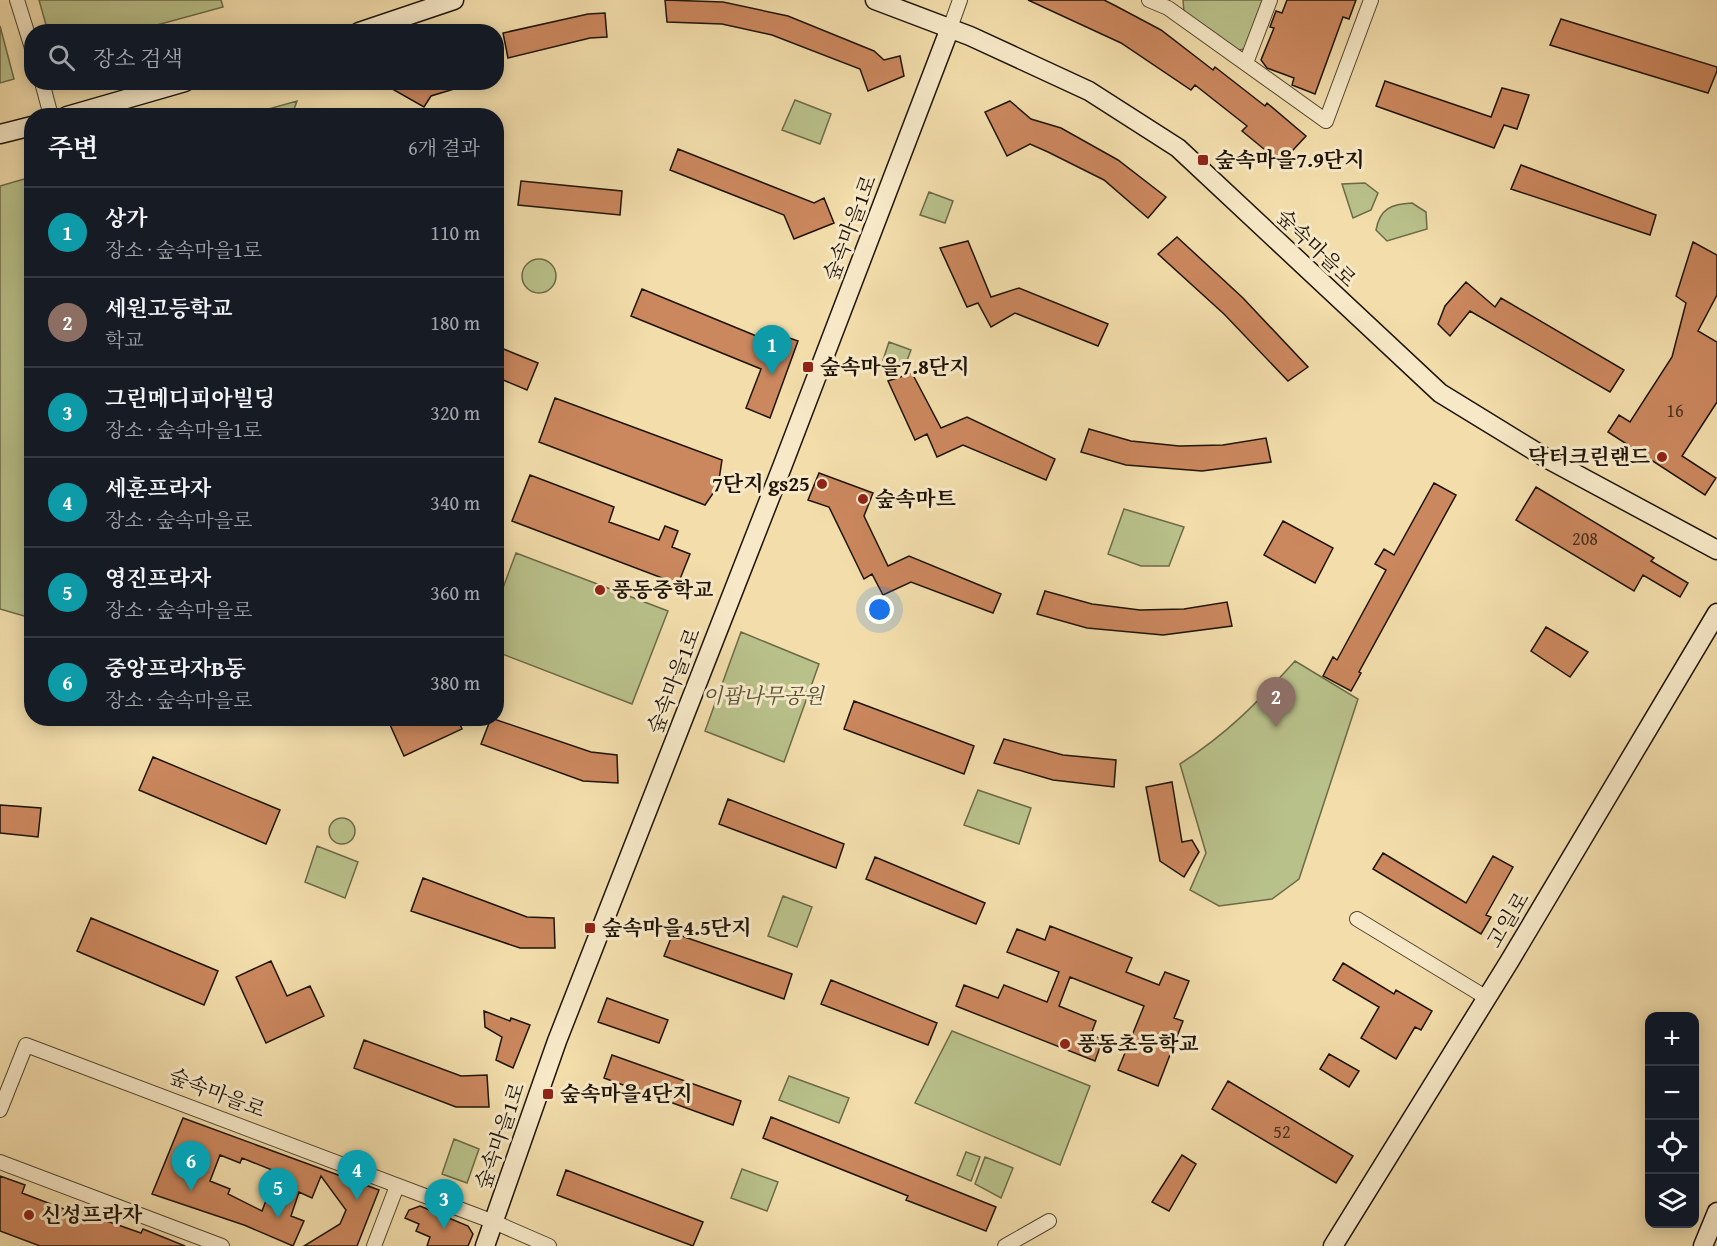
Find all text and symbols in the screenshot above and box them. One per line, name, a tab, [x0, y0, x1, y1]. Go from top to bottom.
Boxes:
search box	[24, 24, 504, 90]
icon: search	[45, 41, 78, 74]
text: 장소 검색	[93, 42, 183, 74]
text: 주변	[48, 128, 98, 167]
text: 6개 결과	[408, 133, 480, 162]
place label: 숲속마을7.9단지	[1215, 144, 1364, 175]
marker: 숲속마을7.9단지	[1196, 153, 1210, 167]
street label: 숲속마을1로	[815, 170, 884, 285]
street label: 숲속마을로	[1269, 201, 1364, 294]
text: 상가	[105, 202, 148, 234]
text: 1	[62, 218, 73, 247]
text: 110 m	[430, 218, 480, 247]
text: 장소 · 숲속마을1로	[105, 235, 262, 264]
text: 세원고등학교	[105, 292, 233, 324]
text: 2	[62, 308, 73, 337]
text: 180 m	[430, 308, 480, 337]
text: 학교	[105, 325, 144, 354]
pin: 1	[752, 326, 792, 375]
place label: 숲속마을7.8단지	[820, 351, 969, 382]
marker: 숲속마을7.8단지	[801, 360, 815, 374]
text: 그린메디피아빌딩	[105, 382, 275, 414]
house number: 16	[1666, 397, 1684, 424]
text: 3	[62, 398, 73, 427]
text: 320 m	[430, 398, 480, 427]
text: 장소 · 숲속마을1로	[105, 415, 262, 444]
place label: 닥터크린랜드	[1528, 441, 1650, 472]
marker: 닥터크린랜드	[1655, 450, 1669, 464]
place label: 7단지 gs25	[712, 468, 810, 499]
text: 세훈프라자	[105, 472, 211, 504]
marker: 7단지 gs25	[815, 477, 829, 491]
place label: 숲속마트	[875, 483, 956, 514]
text: 4	[62, 488, 73, 517]
text: 340 m	[430, 488, 480, 517]
marker: 숲속마트	[856, 492, 870, 506]
text: 장소 · 숲속마을로	[105, 505, 252, 534]
house number: 208	[1572, 525, 1598, 552]
text: 영진프라자	[105, 562, 211, 594]
place label: 풍동중학교	[612, 574, 713, 605]
text: 5	[62, 578, 73, 607]
text: 360 m	[430, 578, 480, 607]
marker: 풍동중학교	[593, 583, 607, 597]
text: 장소 · 숲속마을로	[105, 595, 252, 624]
your location	[865, 595, 894, 624]
street label: 숲속마을1로	[639, 623, 708, 738]
text: 중앙프라자B동	[105, 652, 246, 684]
text: 6	[62, 668, 73, 697]
text: 380 m	[430, 668, 480, 697]
pin: 2	[1256, 678, 1296, 727]
park label: 이팝나무공원	[702, 680, 826, 711]
text: 장소 · 숲속마을로	[105, 685, 252, 714]
street label: 고일로	[1479, 886, 1537, 954]
place label: 숲속마을4.5단지	[602, 912, 751, 943]
marker: 숲속마을4.5단지	[583, 921, 597, 935]
map controls	[1645, 1012, 1699, 1228]
button: +	[1645, 1012, 1699, 1066]
place label: 풍동초등학교	[1077, 1028, 1199, 1059]
marker: 풍동초등학교	[1058, 1037, 1072, 1051]
street label: 숲속마을로	[164, 1060, 270, 1125]
button: −	[1645, 1066, 1699, 1120]
street label: 숲속마을1로	[467, 1078, 532, 1194]
place label: 숲속마을4단지	[560, 1078, 693, 1109]
marker: 숲속마을4단지	[541, 1087, 555, 1101]
house number: 52	[1273, 1118, 1291, 1145]
button: locate	[1645, 1120, 1699, 1174]
pin: 6	[172, 1142, 210, 1191]
pin: 4	[338, 1150, 376, 1200]
pin: 5	[258, 1168, 298, 1218]
button: layers	[1645, 1174, 1699, 1228]
pin: 3	[424, 1180, 464, 1229]
place label: 신성프라자	[41, 1199, 143, 1230]
marker: 신성프라자	[22, 1208, 36, 1222]

